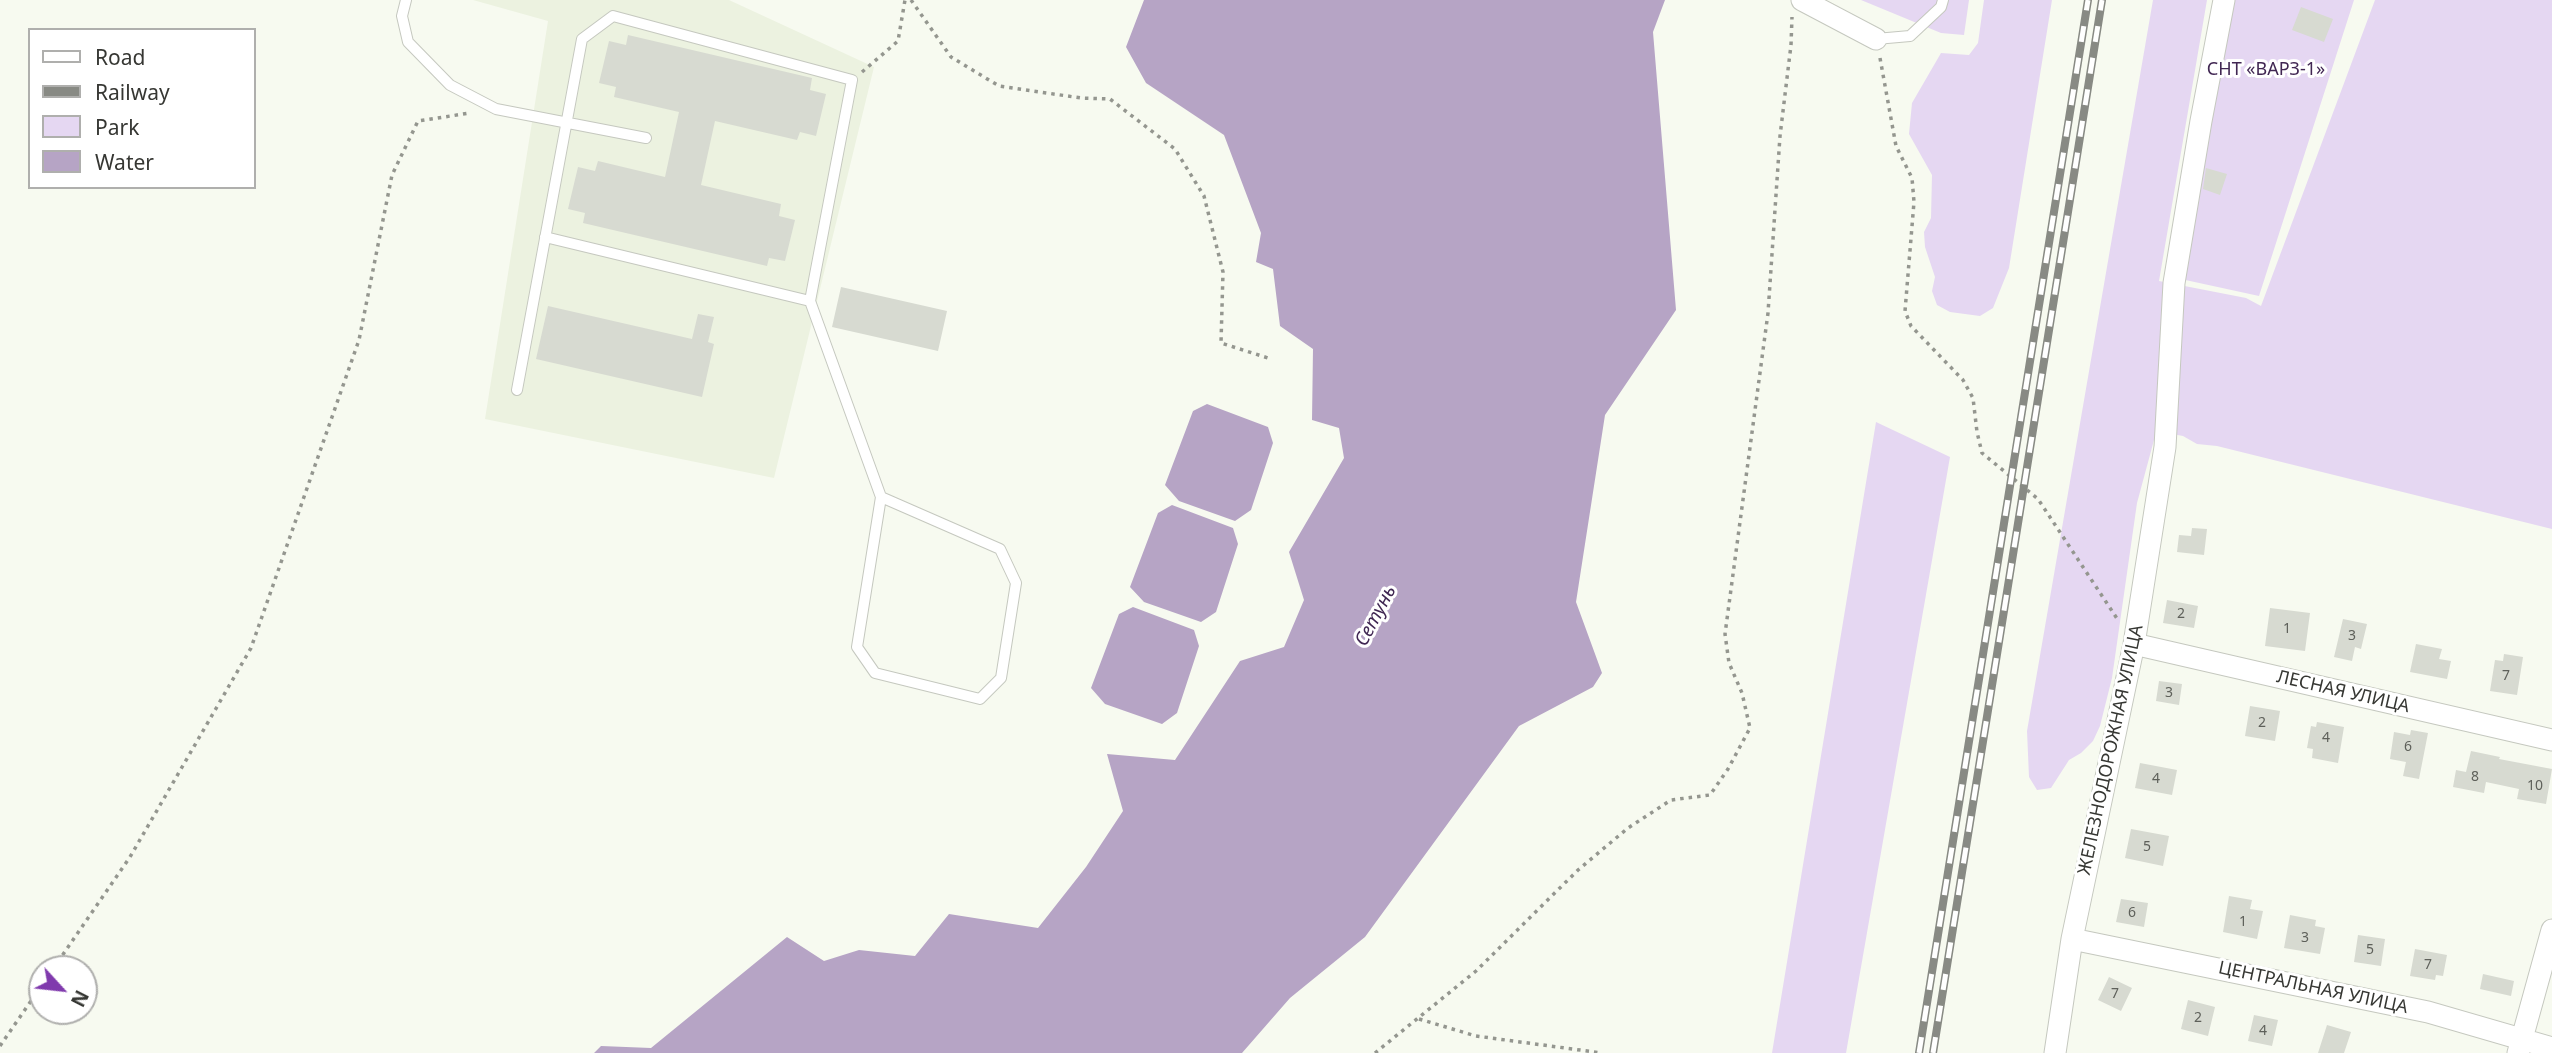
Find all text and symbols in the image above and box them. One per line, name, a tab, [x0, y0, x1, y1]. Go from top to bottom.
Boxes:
legend	[28, 28, 256, 189]
text: Road	[95, 43, 145, 71]
park label: СНТ «ВАРЗ-1»	[2207, 59, 2325, 81]
text: Railway	[95, 78, 170, 106]
text: Park	[95, 113, 139, 141]
text: Water	[95, 148, 154, 176]
water label: Сетунь	[1351, 582, 1401, 650]
house number: 2	[2177, 606, 2185, 622]
house number: 1	[2283, 621, 2291, 637]
street label: ЖЕЛЕЗНОДОРОЖНАЯ УЛИЦА	[2074, 623, 2148, 877]
house number: 3	[2348, 628, 2356, 644]
street label: ЛЕСНАЯ УЛИЦА	[2275, 666, 2411, 718]
house number: 7	[2502, 668, 2510, 684]
house number: 3	[2165, 685, 2173, 701]
house number: 2	[2258, 715, 2266, 731]
house number: 4	[2322, 730, 2330, 746]
house number: 6	[2404, 739, 2412, 755]
house number: 8	[2471, 769, 2479, 785]
house number: 4	[2152, 771, 2160, 787]
house number: 10	[2527, 778, 2543, 794]
house number: 5	[2143, 839, 2151, 855]
house number: 6	[2128, 905, 2136, 921]
house number: 1	[2239, 914, 2247, 930]
house number: 3	[2301, 930, 2309, 946]
house number: 5	[2366, 942, 2374, 958]
north arrow	[28, 955, 98, 1025]
street label: ЦЕНТРАЛЬНАЯ УЛИЦА	[2216, 957, 2410, 1019]
house number: 7	[2424, 957, 2432, 973]
text: N	[65, 986, 95, 1011]
house number: 7	[2111, 986, 2119, 1002]
house number: 2	[2194, 1010, 2202, 1026]
house number: 4	[2259, 1023, 2267, 1039]

